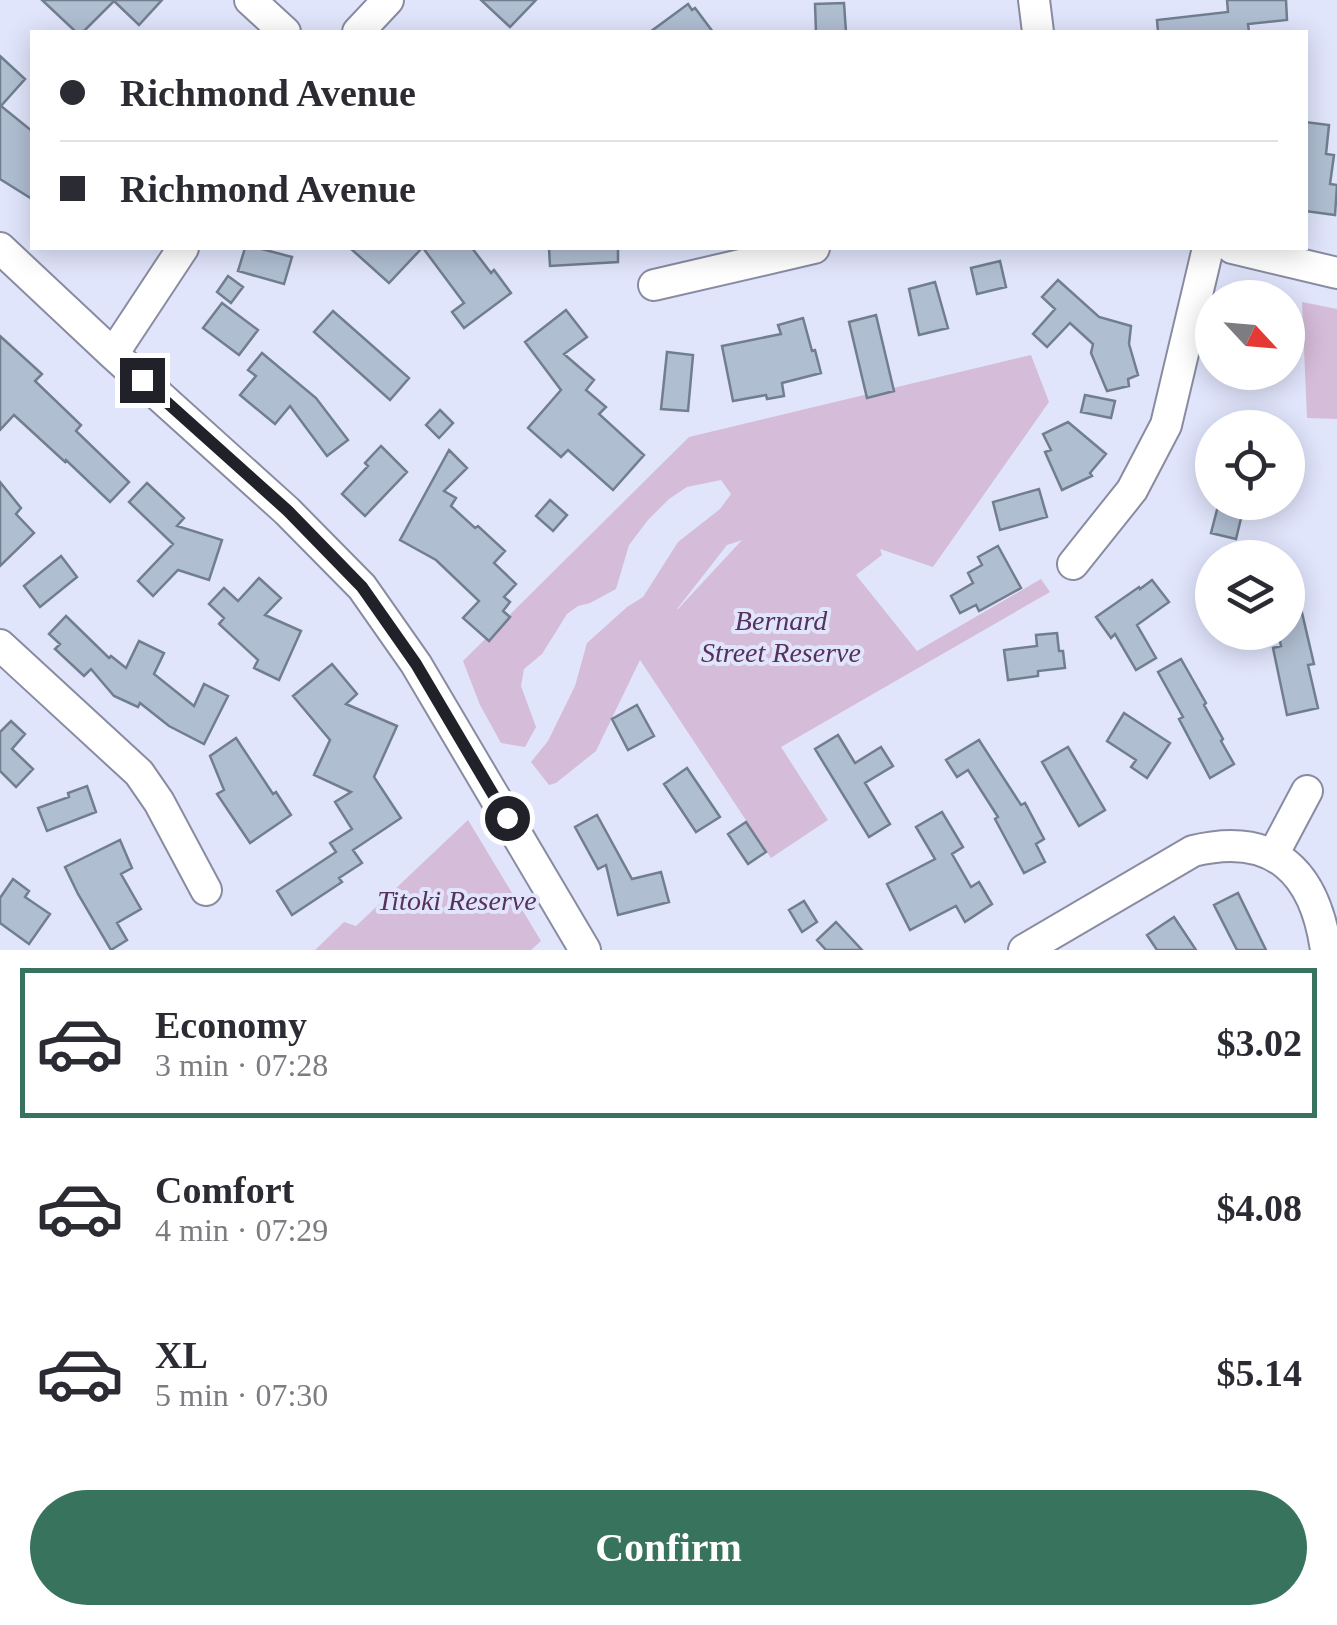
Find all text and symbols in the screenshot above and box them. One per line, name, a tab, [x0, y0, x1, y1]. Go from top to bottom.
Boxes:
text: Richmond Avenue	[120, 72, 416, 114]
text: Richmond Avenue	[120, 168, 416, 210]
north arrow	[1195, 280, 1305, 390]
map controls	[1195, 280, 1305, 650]
route end	[120, 358, 165, 403]
button: locate	[1195, 410, 1305, 520]
button: layers	[1195, 540, 1305, 650]
park label: Bernard Street Reserve	[701, 605, 861, 668]
route start	[485, 796, 530, 841]
park label: Titoki Reserve	[377, 885, 537, 916]
icon: car	[35, 998, 125, 1088]
text: Economy	[155, 1004, 307, 1046]
text: $3.02	[1217, 1022, 1302, 1064]
text: 3 min · 07:28	[155, 1047, 328, 1083]
icon: car	[35, 1163, 125, 1253]
text: Comfort	[155, 1169, 294, 1211]
text: $4.08	[1217, 1187, 1302, 1229]
text: 4 min · 07:29	[155, 1212, 328, 1248]
icon: car	[35, 1328, 125, 1418]
text: XL	[155, 1334, 208, 1376]
text: $5.14	[1217, 1352, 1302, 1394]
text: 5 min · 07:30	[155, 1377, 328, 1413]
button: Confirm	[30, 1490, 1307, 1605]

